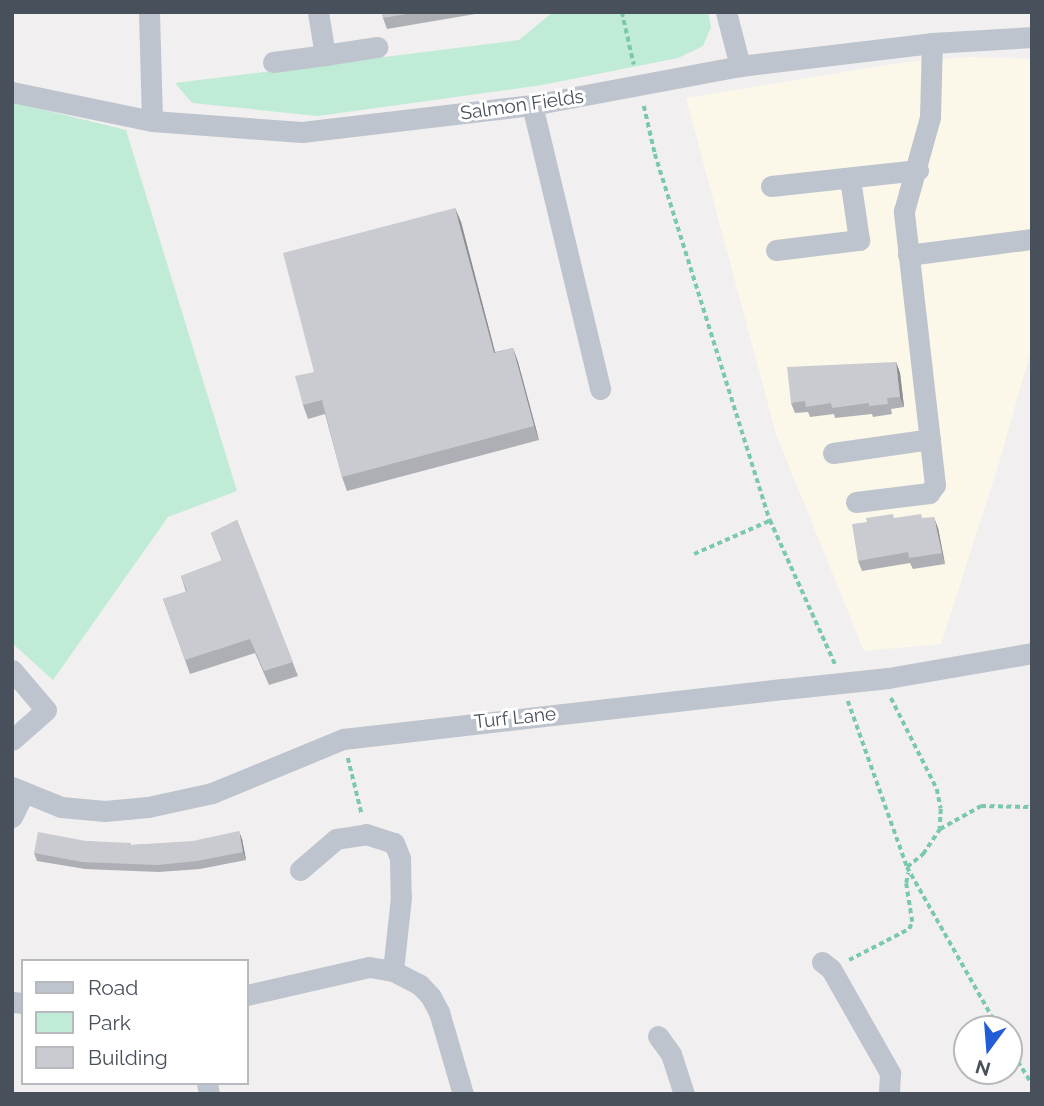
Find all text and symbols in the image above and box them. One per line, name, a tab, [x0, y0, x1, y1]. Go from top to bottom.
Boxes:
street label: Salmon Fields	[459, 85, 585, 125]
street label: Turf Lane	[473, 702, 557, 734]
legend	[21, 959, 248, 1085]
text: Road	[88, 975, 138, 1000]
text: Park	[88, 1010, 131, 1035]
north arrow	[953, 1015, 1023, 1085]
text: Building	[88, 1045, 168, 1070]
text: N	[973, 1056, 993, 1081]

